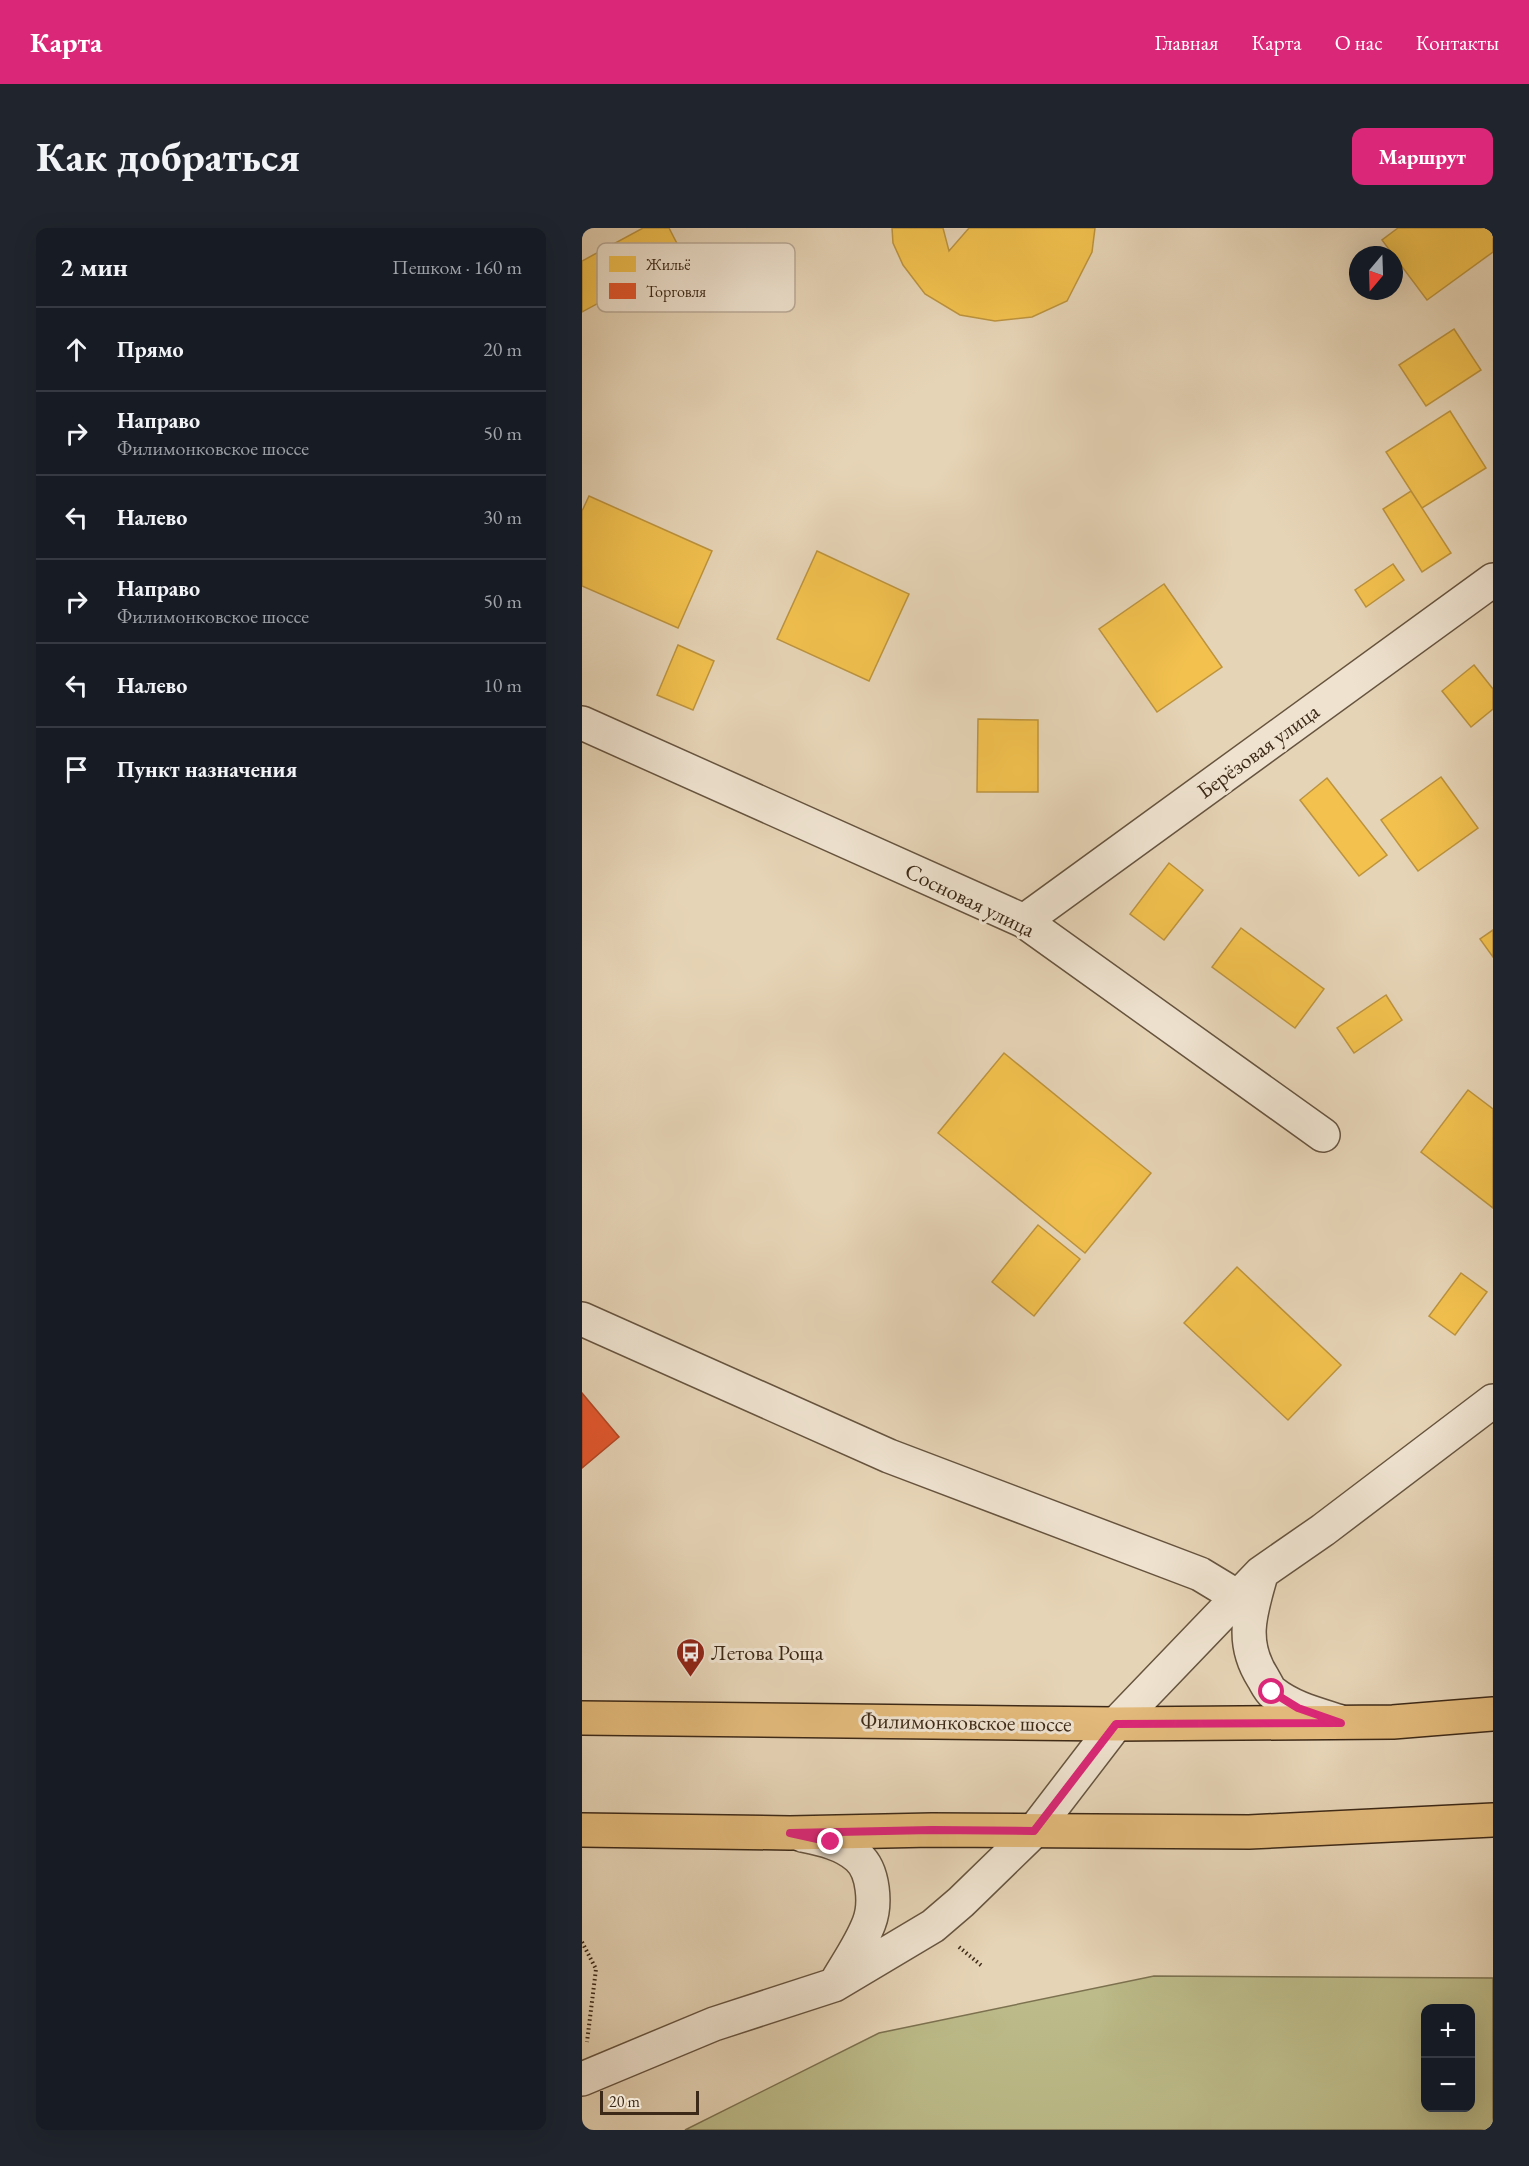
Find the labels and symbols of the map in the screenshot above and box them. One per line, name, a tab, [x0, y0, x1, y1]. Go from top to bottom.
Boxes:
legend	[597, 243, 795, 312]
north arrow	[1349, 246, 1403, 300]
text: Жильё	[645, 254, 691, 275]
text: Торговля	[646, 281, 706, 302]
street label: Берёзовая улица	[1191, 697, 1325, 805]
street label: Сосновая улица	[900, 856, 1040, 944]
bus stop icon: Летова Роща	[674, 1636, 706, 1678]
place label: Летова Роща	[711, 1638, 824, 1667]
route start	[1258, 1678, 1284, 1704]
street label: Филимонковское шоссе	[860, 1706, 1072, 1738]
route end	[817, 1828, 843, 1854]
scale bar	[600, 2088, 699, 2116]

